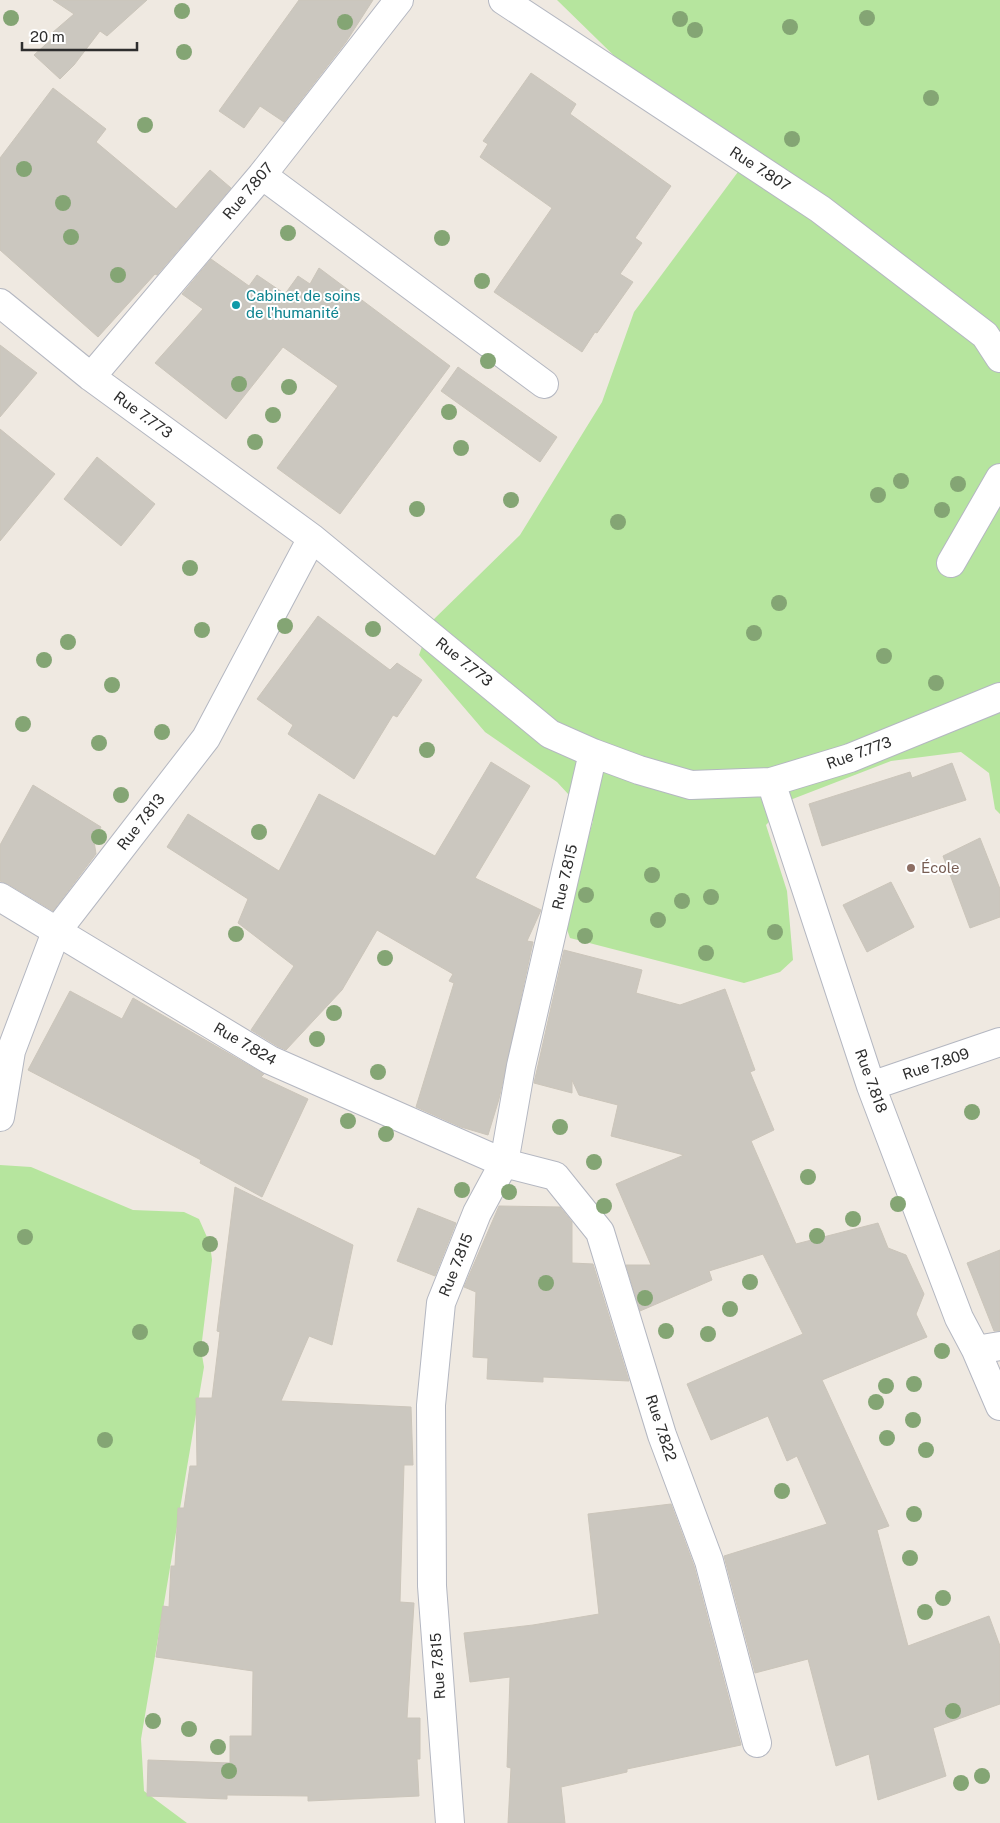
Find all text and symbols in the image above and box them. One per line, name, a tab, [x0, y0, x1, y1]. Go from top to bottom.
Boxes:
scale bar	[22, 20, 138, 52]
text: 20 m	[30, 28, 65, 45]
street label: Rue 7.807	[727, 143, 794, 194]
street label: Rue 7.807	[219, 159, 276, 223]
place label: Cabinet de soins de l'humanité	[246, 287, 360, 321]
marker: Cabinet de soins de l'humanité	[230, 299, 242, 311]
street label: Rue 7.773	[111, 388, 176, 441]
street label: Rue 7.773	[433, 634, 496, 690]
street label: Rue 7.773	[824, 733, 894, 772]
street label: Rue 7.813	[113, 790, 168, 853]
street label: Rue 7.815	[549, 842, 580, 911]
place label: École	[921, 859, 959, 876]
marker: École	[905, 862, 917, 874]
street label: Rue 7.824	[211, 1019, 280, 1068]
street label: Rue 7.809	[900, 1044, 971, 1083]
street label: Rue 7.818	[852, 1046, 891, 1115]
street label: Rue 7.815	[435, 1231, 476, 1299]
street label: Rue 7.822	[643, 1392, 680, 1463]
street label: Rue 7.815	[427, 1632, 448, 1700]

